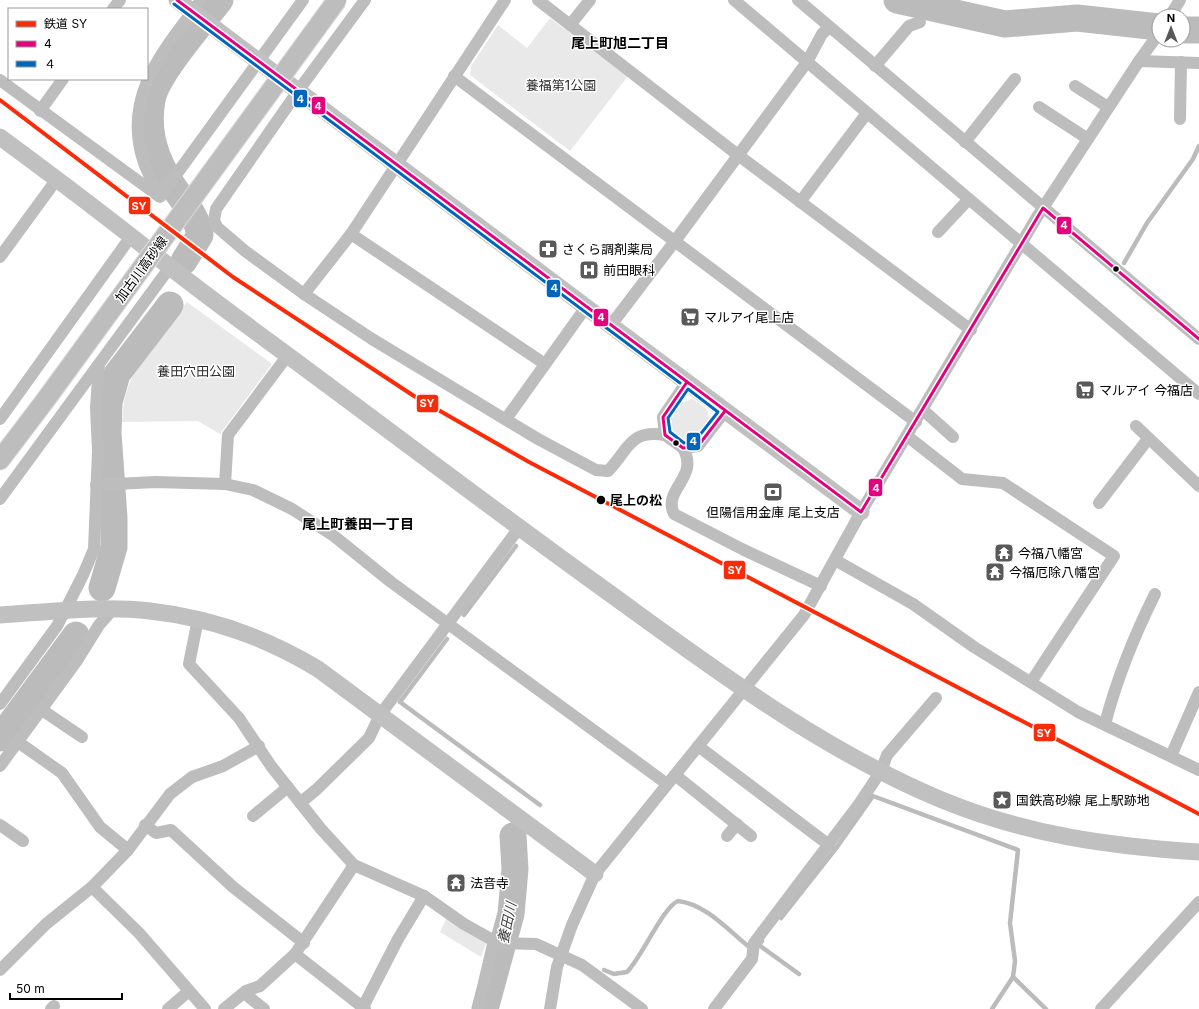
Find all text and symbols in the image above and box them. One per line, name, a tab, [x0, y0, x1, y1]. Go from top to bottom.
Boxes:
legend	[8, 8, 148, 80]
north arrow	[1151, 8, 1191, 48]
text: N	[1167, 11, 1175, 25]
text: 鉄道 SY	[44, 16, 87, 31]
district label: 尾上町旭二丁目	[571, 34, 669, 51]
text: 4	[44, 36, 52, 51]
text: ４	[44, 56, 56, 71]
park label: 養福第1公園	[526, 77, 596, 93]
line badge: ４	[293, 89, 308, 108]
text: ４	[295, 92, 306, 106]
line badge: 4	[311, 96, 326, 115]
text: 4	[314, 99, 322, 113]
line badge: SY	[128, 196, 151, 215]
text: SY	[131, 199, 147, 213]
line badge: 4	[1056, 216, 1072, 235]
text: 4	[1060, 218, 1068, 232]
street label: 加古川高砂線	[112, 233, 170, 305]
pharmacy icon: さくら調剤薬局	[537, 238, 559, 260]
place label: さくら調剤薬局	[562, 241, 653, 257]
hospital icon: 前田眼科	[578, 259, 600, 281]
place label: 前田眼科	[603, 262, 655, 278]
unlabelled marker	[1111, 264, 1121, 274]
line badge: ４	[546, 279, 561, 298]
text: ４	[549, 281, 560, 295]
supermarket icon: マルアイ尾上店	[679, 306, 701, 328]
line badge: 4	[593, 308, 609, 327]
place label: マルアイ尾上店	[704, 309, 794, 325]
text: 4	[597, 310, 605, 324]
park label: 養田穴田公園	[157, 363, 235, 379]
supermarket icon: マルアイ 今福店	[1074, 379, 1096, 401]
place label: マルアイ 今福店	[1099, 382, 1193, 398]
line badge: SY	[416, 394, 439, 413]
text: SY	[419, 396, 435, 410]
line badge: ４	[686, 432, 701, 451]
text: ４	[688, 434, 699, 448]
unlabelled marker	[671, 438, 681, 448]
line badge: 4	[868, 478, 883, 497]
bank icon: 但陽信用金庫 尾上支店	[762, 481, 784, 503]
text: 4	[872, 481, 880, 495]
place label: 尾上の松	[610, 492, 662, 508]
marker: 尾上の松	[595, 494, 607, 506]
place label: 但陽信用金庫 尾上支店	[706, 504, 840, 520]
district label: 尾上町養田一丁目	[302, 515, 414, 532]
temple icon: 今福八幡宮	[993, 542, 1015, 564]
place label: 今福八幡宮	[1018, 545, 1083, 561]
line badge: SY	[723, 560, 746, 580]
temple icon: 今福厄除八幡宮	[984, 561, 1006, 583]
text: SY	[727, 563, 743, 577]
place label: 今福厄除八幡宮	[1009, 564, 1100, 580]
line badge: SY	[1033, 723, 1056, 742]
text: SY	[1036, 726, 1052, 740]
place icon: 国鉄高砂線 尾上駅跡地	[991, 789, 1013, 811]
place label: 国鉄高砂線 尾上駅跡地	[1016, 792, 1150, 808]
temple icon: 法音寺	[445, 872, 467, 894]
place label: 法音寺	[470, 875, 509, 891]
water label: 養田川	[494, 899, 520, 945]
scale bar	[10, 975, 122, 1001]
text: 50 m	[16, 981, 45, 996]

